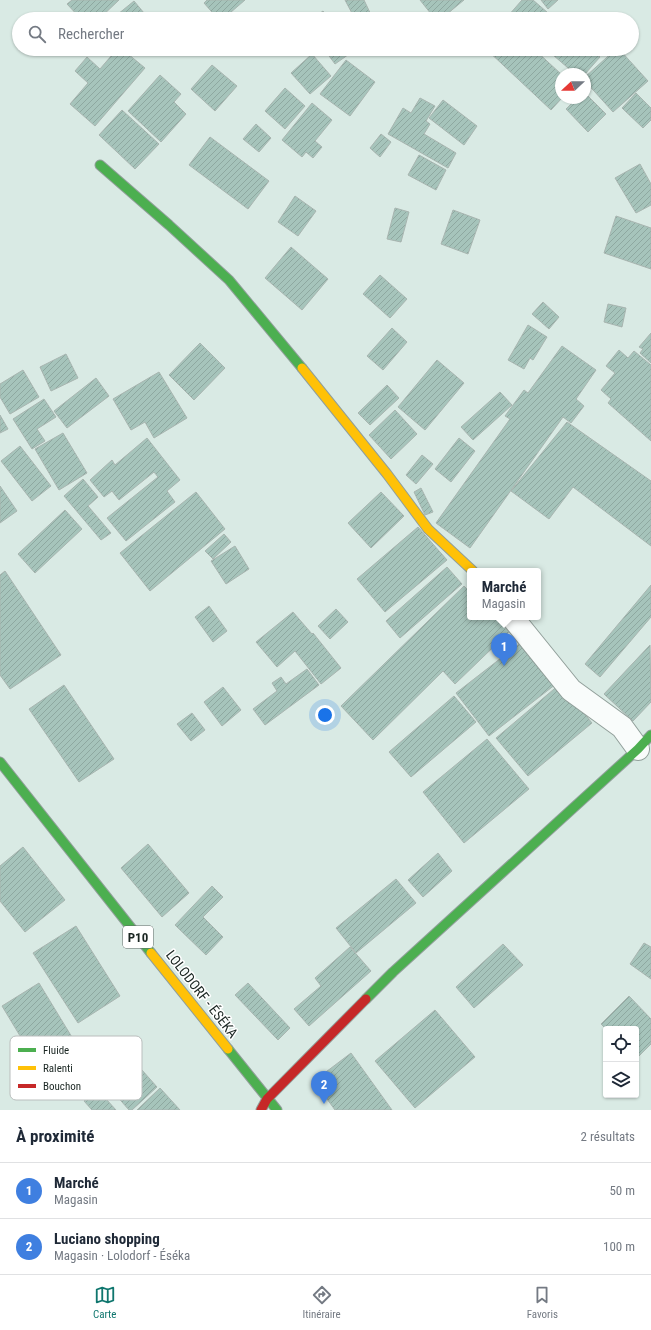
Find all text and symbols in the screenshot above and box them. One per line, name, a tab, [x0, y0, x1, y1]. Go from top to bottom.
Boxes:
search box	[12, 12, 639, 56]
icon: search	[26, 23, 48, 45]
text: Rechercher	[58, 25, 124, 43]
north arrow	[555, 68, 591, 104]
popup	[467, 568, 541, 620]
text: Marché	[482, 578, 526, 596]
text: Magasin	[482, 596, 526, 611]
pin: 1	[491, 633, 517, 666]
your location	[315, 705, 335, 725]
road number: P10	[123, 926, 153, 948]
street label: LOLODORF - ÉSÉKA	[163, 946, 242, 1041]
map controls	[603, 1026, 639, 1098]
button: locate	[603, 1026, 639, 1062]
legend	[10, 1036, 142, 1100]
text: Fluide	[43, 1044, 69, 1057]
text: Ralenti	[43, 1062, 73, 1075]
button: layers	[603, 1062, 639, 1098]
pin: 2	[311, 1071, 337, 1104]
text: Bouchon	[43, 1080, 81, 1093]
text: À proximité	[16, 1126, 94, 1146]
text: 2 résultats	[581, 1129, 635, 1144]
text: Marché	[54, 1174, 99, 1192]
text: 1	[26, 1183, 32, 1198]
text: 50 m	[609, 1183, 635, 1198]
text: Magasin	[54, 1192, 98, 1207]
text: Luciano shopping	[54, 1230, 160, 1248]
text: 2	[26, 1239, 32, 1254]
text: 100 m	[603, 1239, 635, 1254]
text: Magasin · Lolodorf - Éséka	[54, 1248, 190, 1263]
tab: Carte	[93, 1284, 117, 1321]
tab: Itinéraire	[302, 1284, 341, 1321]
tab: Favoris	[527, 1284, 558, 1321]

